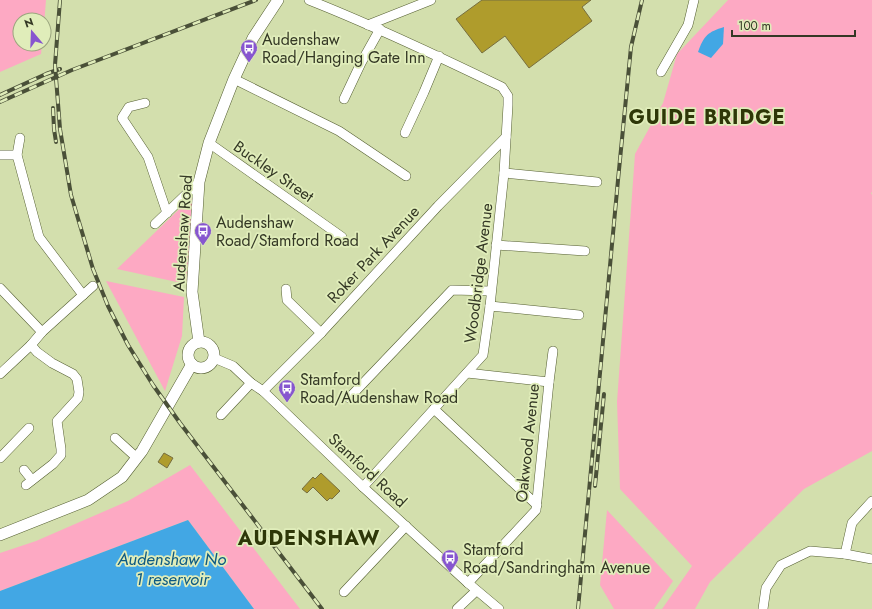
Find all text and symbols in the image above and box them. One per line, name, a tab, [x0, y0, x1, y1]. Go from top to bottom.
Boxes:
north arrow	[12, 12, 52, 52]
scale bar	[732, 12, 855, 38]
text: N	[22, 14, 35, 32]
text: 100 m	[738, 17, 771, 35]
place label: Audenshaw Road/Hanging Gate Inn	[262, 28, 426, 69]
bus stop icon: Audenshaw Road/Hanging Gate Inn	[239, 38, 259, 63]
district label: GUIDE BRIDGE	[628, 103, 786, 132]
street label: Buckley Street	[229, 135, 319, 208]
street label: Audenshaw Road	[167, 174, 198, 292]
street label: Roker Park Avenue	[322, 200, 425, 308]
street label: Woodbridge Avenue	[458, 202, 499, 344]
place label: Audenshaw Road/Stamford Road	[216, 211, 359, 252]
bus stop icon: Audenshaw Road/Stamford Road	[193, 221, 213, 246]
place label: Stamford Road/Audenshaw Road	[300, 368, 458, 409]
bus stop icon: Stamford Road/Audenshaw Road	[277, 378, 297, 403]
street label: Oakwood Avenue	[510, 382, 545, 504]
street label: Stamford Road	[323, 428, 412, 513]
district label: AUDENSHAW	[237, 524, 380, 553]
place label: Stamford Road/Sandringham Avenue	[463, 538, 650, 579]
water label: Audenshaw No 1 reservoir	[117, 547, 226, 591]
bus stop icon: Stamford Road/Sandringham Avenue	[440, 548, 460, 573]

